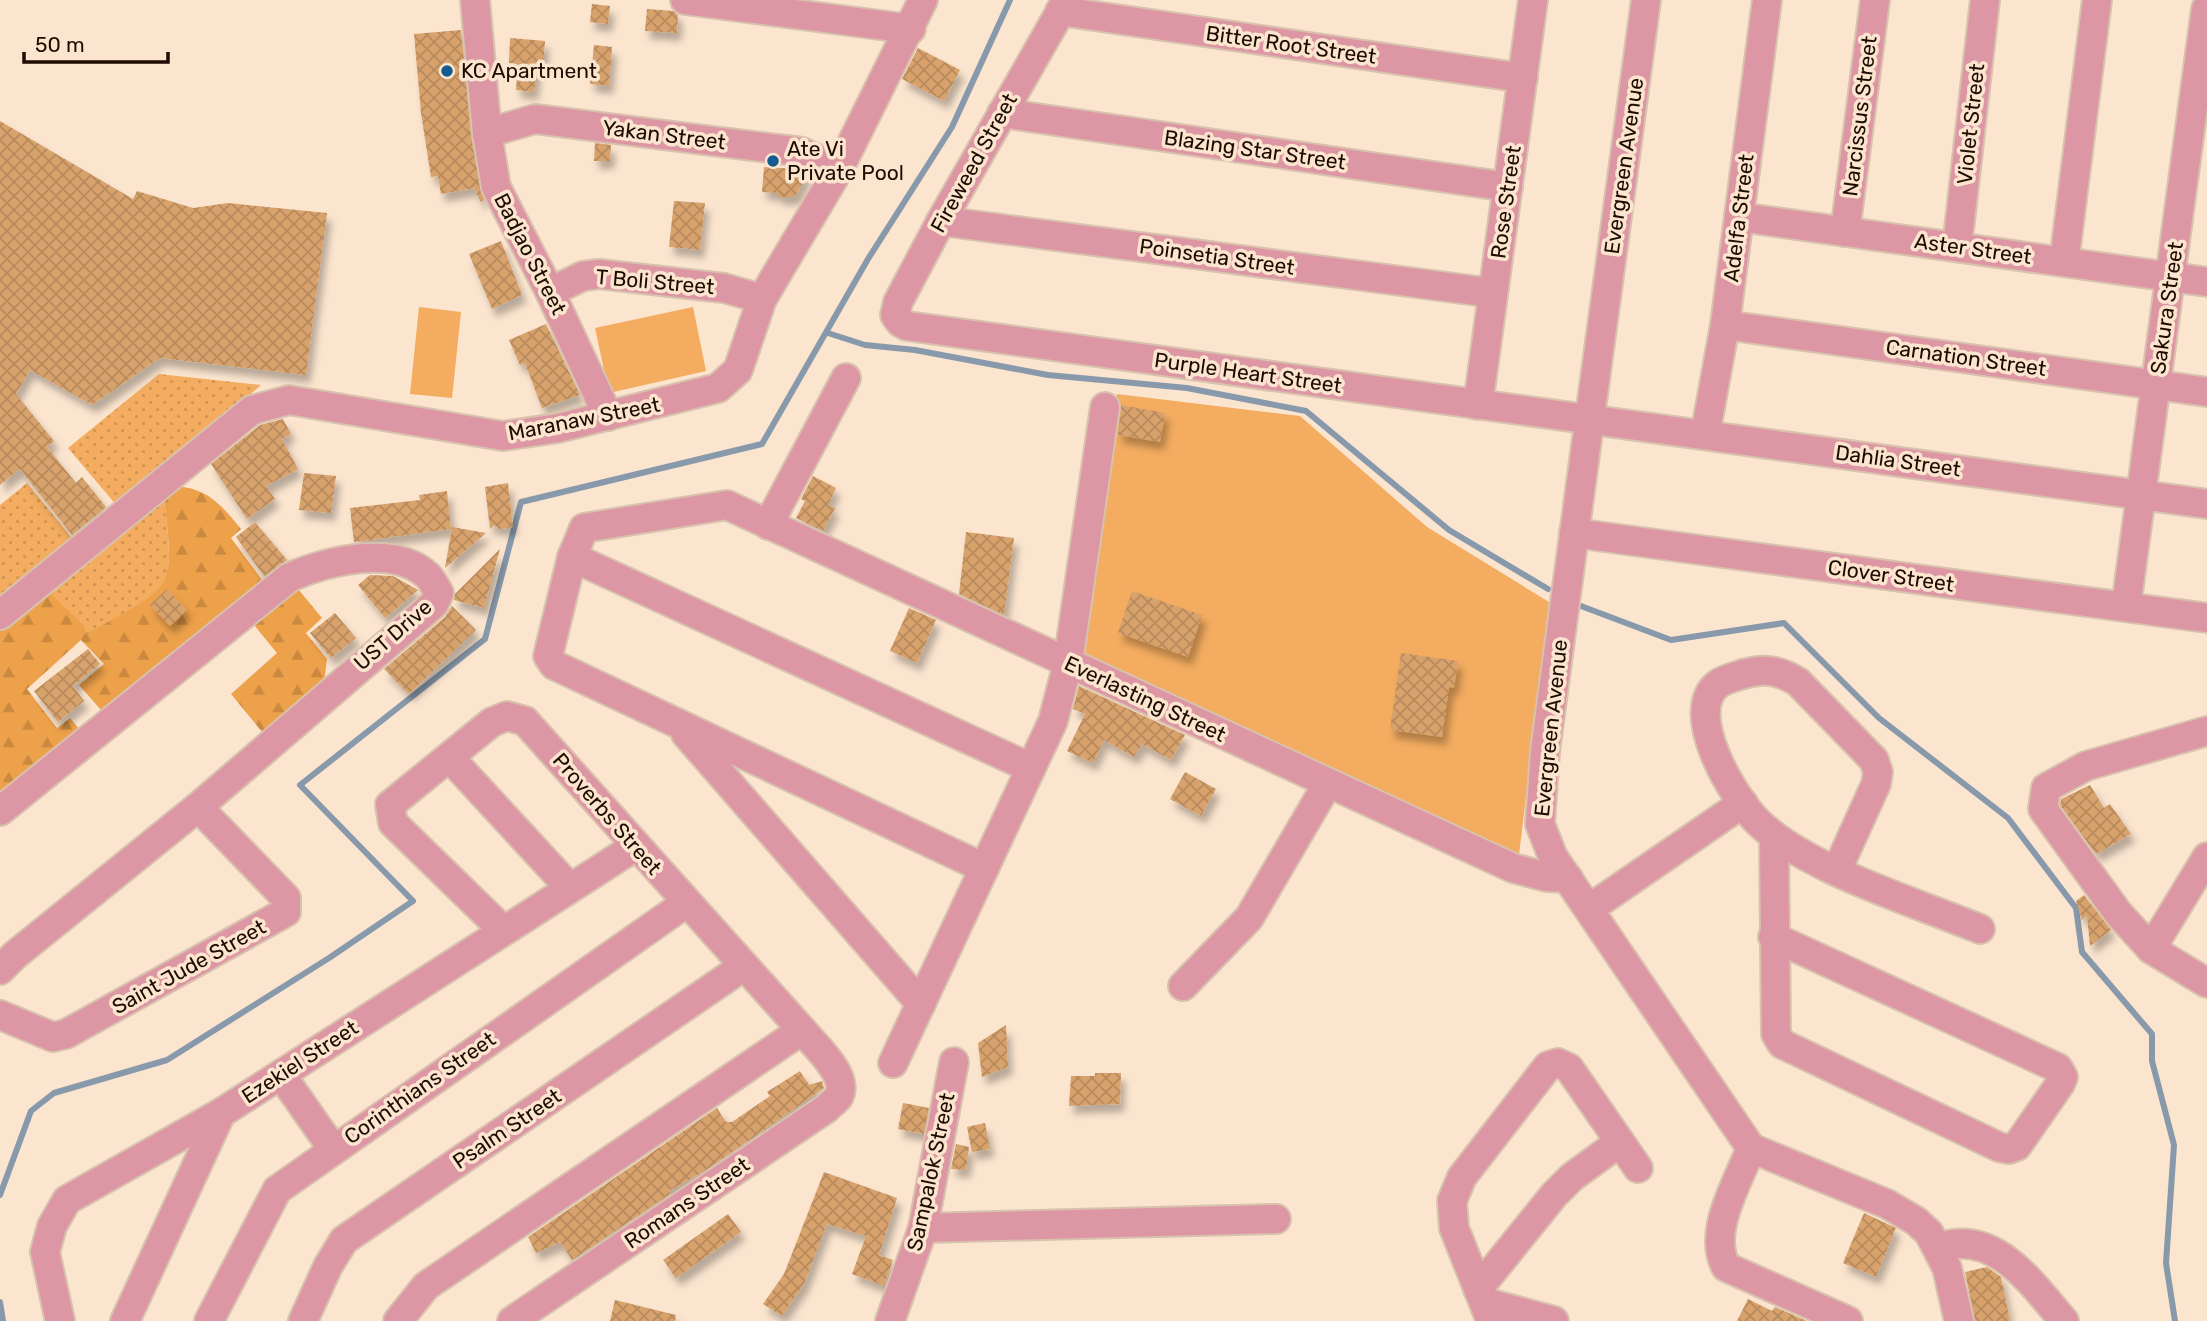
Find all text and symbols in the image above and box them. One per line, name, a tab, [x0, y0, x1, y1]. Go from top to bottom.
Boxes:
street label: Bitter Root Street	[1204, 20, 1378, 69]
scale bar	[24, 21, 168, 65]
text: 50 m	[35, 32, 85, 57]
street label: Narcissus Street	[1837, 34, 1882, 197]
place label: KC Apartment	[461, 58, 597, 83]
street label: Violet Street	[1952, 62, 1989, 186]
marker: KC Apartment	[439, 63, 455, 79]
street label: Evergreen Avenue	[1599, 76, 1648, 256]
street label: Fireweed Street	[925, 89, 1022, 237]
street label: Yakan Street	[601, 115, 727, 154]
street label: Blazing Star Street	[1163, 124, 1347, 175]
place label: Ate Vi Private Pool	[787, 136, 904, 185]
street label: Rose Street	[1485, 144, 1526, 260]
marker: Ate Vi Private Pool	[765, 153, 781, 169]
street label: Adelfa Street	[1718, 153, 1759, 283]
street label: Badjao Street	[489, 189, 572, 319]
street label: Aster Street	[1913, 228, 2033, 269]
street label: Poinsetia Street	[1138, 233, 1296, 280]
street label: Sakura Street	[2145, 240, 2188, 376]
street label: T Boli Street	[595, 264, 715, 299]
street label: Carnation Street	[1884, 334, 2048, 381]
street label: Purple Heart Street	[1153, 347, 1343, 398]
street label: Maranaw Street	[506, 392, 662, 445]
street label: Dahlia Street	[1834, 439, 1962, 482]
street label: Clover Street	[1826, 554, 1956, 597]
street label: UST Drive	[349, 594, 437, 675]
street label: Evergreen Avenue	[1529, 638, 1572, 818]
street label: Everlasting Street	[1061, 650, 1230, 747]
street label: Proverbs Street	[548, 748, 667, 880]
street label: Saint Jude Street	[108, 914, 270, 1019]
street label: Ezekiel Street	[237, 1015, 363, 1108]
street label: Corinthians Street	[339, 1026, 500, 1149]
street label: Psalm Street	[448, 1083, 566, 1174]
street label: Sampalok Street	[902, 1091, 959, 1253]
street label: Romans Street	[620, 1152, 754, 1254]

